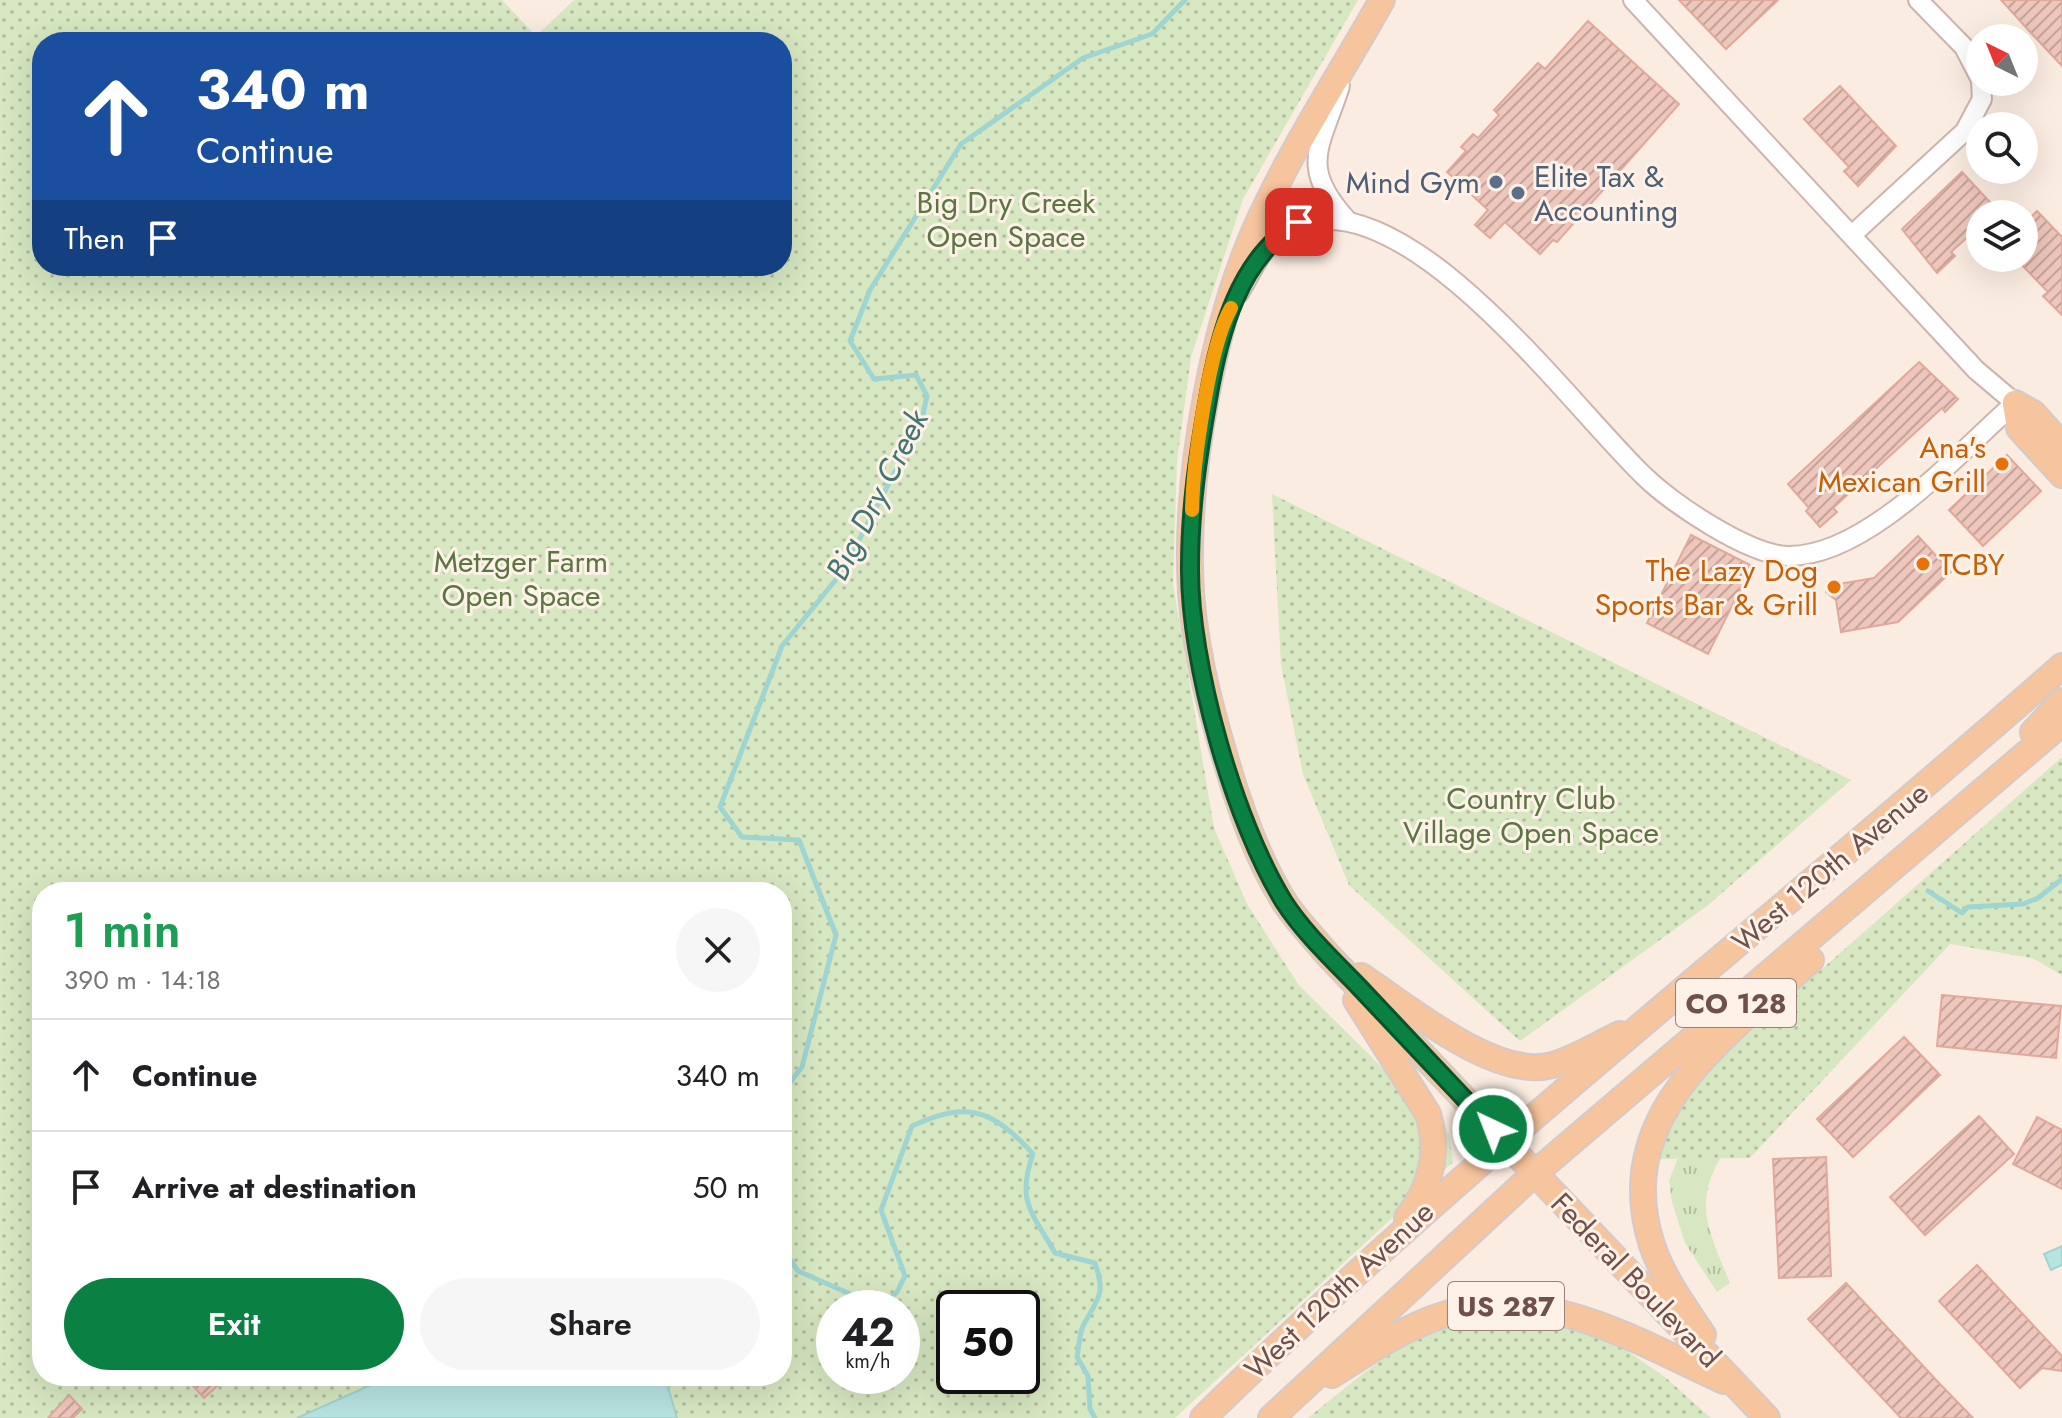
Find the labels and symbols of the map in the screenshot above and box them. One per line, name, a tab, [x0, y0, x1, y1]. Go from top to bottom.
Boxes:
north arrow	[1966, 24, 2038, 96]
place label: Elite Tax & Accounting	[1534, 155, 1678, 232]
place label: Mind Gym	[1346, 161, 1480, 204]
marker: Mind Gym	[1487, 173, 1505, 191]
park label: Big Dry Creek Open Space	[917, 181, 1096, 258]
marker: Elite Tax & Accounting	[1509, 184, 1527, 202]
pin	[1265, 188, 1333, 256]
water label: Big Dry Creek	[814, 401, 940, 588]
place label: Ana's Mexican Grill	[1818, 426, 1986, 503]
marker: Ana's Mexican Grill	[1993, 455, 2011, 473]
park label: Metzger Farm Open Space	[434, 540, 608, 617]
place label: TCBY	[1939, 543, 2005, 586]
place label: The Lazy Dog Sports Bar & Grill	[1595, 549, 1818, 626]
marker: TCBY	[1914, 555, 1932, 573]
marker: The Lazy Dog Sports Bar & Grill	[1825, 578, 1843, 596]
street label: West 120th Avenue	[1722, 772, 1938, 962]
park label: Country Club Village Open Space	[1403, 777, 1659, 854]
road number: CO 128	[1676, 979, 1796, 1027]
position arrow	[1451, 1087, 1535, 1171]
street label: Federal Boulevard	[1541, 1183, 1731, 1377]
street label: West 120th Avenue	[1235, 1191, 1443, 1389]
road number: US 287	[1448, 1282, 1564, 1330]
speed limit sign: 50	[936, 1290, 1040, 1394]

